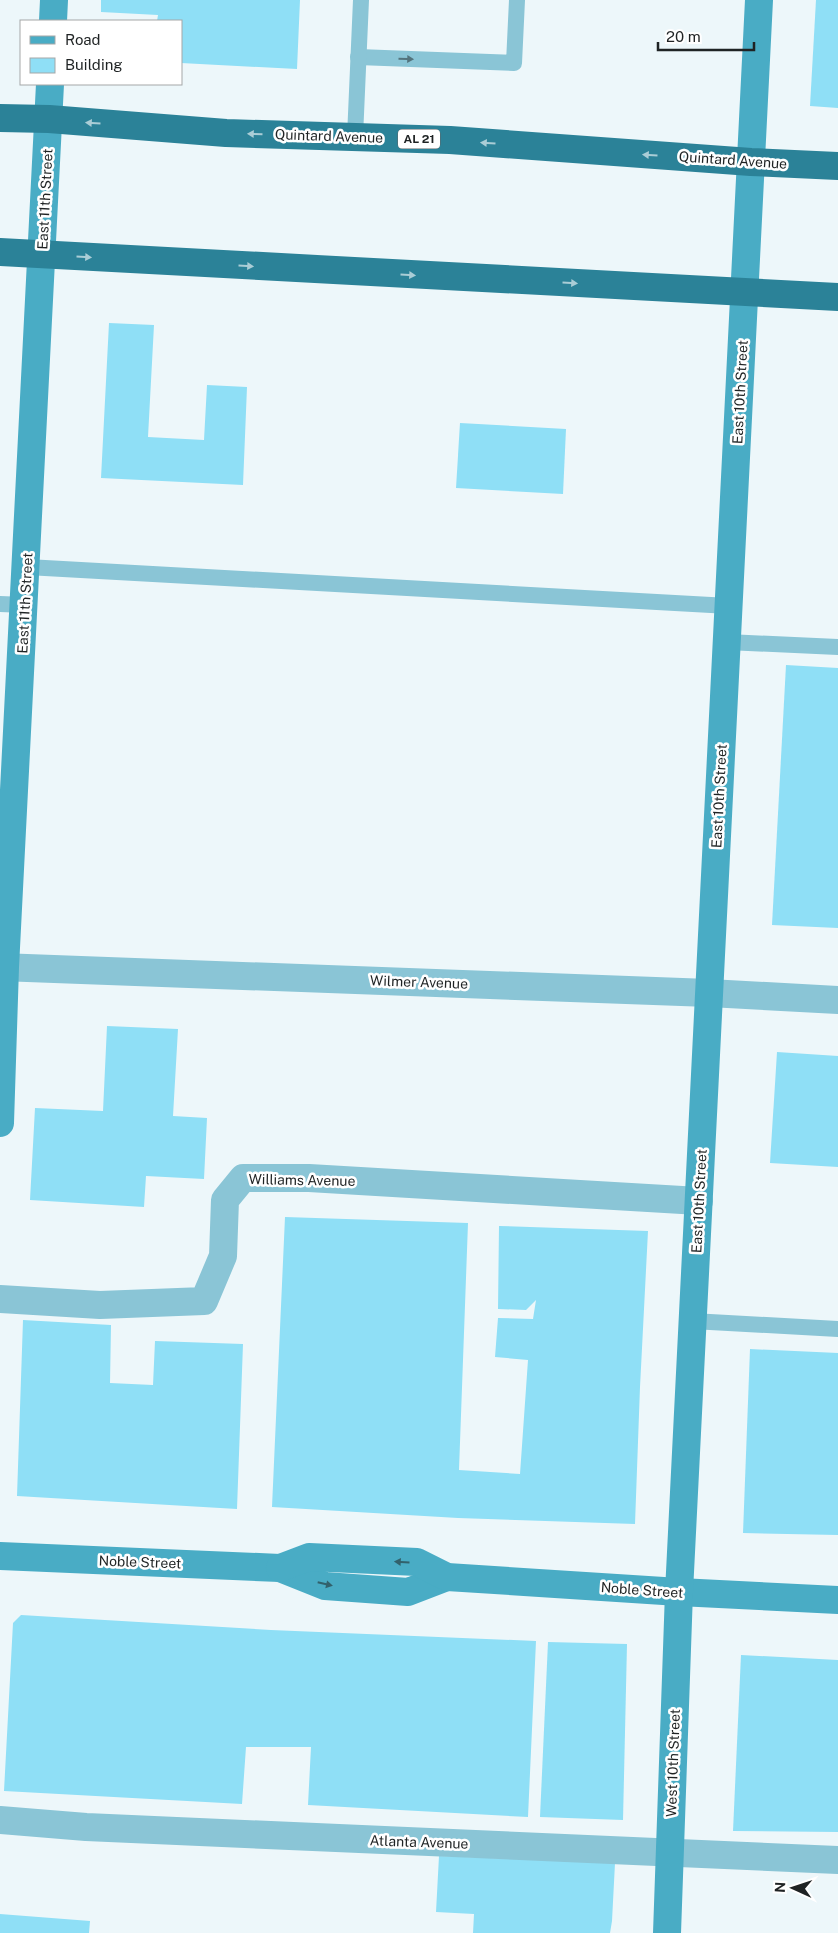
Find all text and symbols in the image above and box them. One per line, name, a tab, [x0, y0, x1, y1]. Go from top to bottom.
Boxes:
legend	[20, 20, 182, 85]
scale bar	[658, 20, 754, 52]
text: 20 m	[666, 28, 701, 45]
text: Road	[65, 31, 101, 48]
one-way arrow	[399, 55, 415, 63]
text: Building	[65, 56, 123, 73]
one-way arrow	[85, 118, 101, 126]
street label: Quintard Avenue	[275, 126, 383, 146]
one-way arrow	[247, 130, 263, 138]
road number: AL 21	[398, 130, 440, 148]
one-way arrow	[479, 139, 495, 147]
street label: East 11th Street	[34, 148, 56, 250]
street label: Quintard Avenue	[678, 148, 788, 172]
one-way arrow	[641, 150, 657, 158]
one-way arrow	[76, 253, 92, 261]
one-way arrow	[238, 262, 254, 270]
one-way arrow	[400, 271, 416, 279]
one-way arrow	[563, 280, 579, 288]
street label: East 10th Street	[729, 340, 751, 444]
street label: East 11th Street	[14, 552, 36, 654]
street label: East 10th Street	[708, 744, 730, 848]
street label: Wilmer Avenue	[370, 972, 468, 992]
street label: East 10th Street	[688, 1149, 710, 1253]
street label: Williams Avenue	[248, 1171, 356, 1189]
street label: Noble Street	[98, 1553, 182, 1571]
one-way arrow	[393, 1557, 409, 1565]
street label: Noble Street	[600, 1579, 684, 1601]
one-way arrow	[318, 1580, 333, 1588]
street label: West 10th Street	[663, 1709, 683, 1817]
street label: Atlanta Avenue	[369, 1832, 469, 1852]
north arrow	[768, 1863, 818, 1913]
text: N	[772, 1881, 788, 1893]

